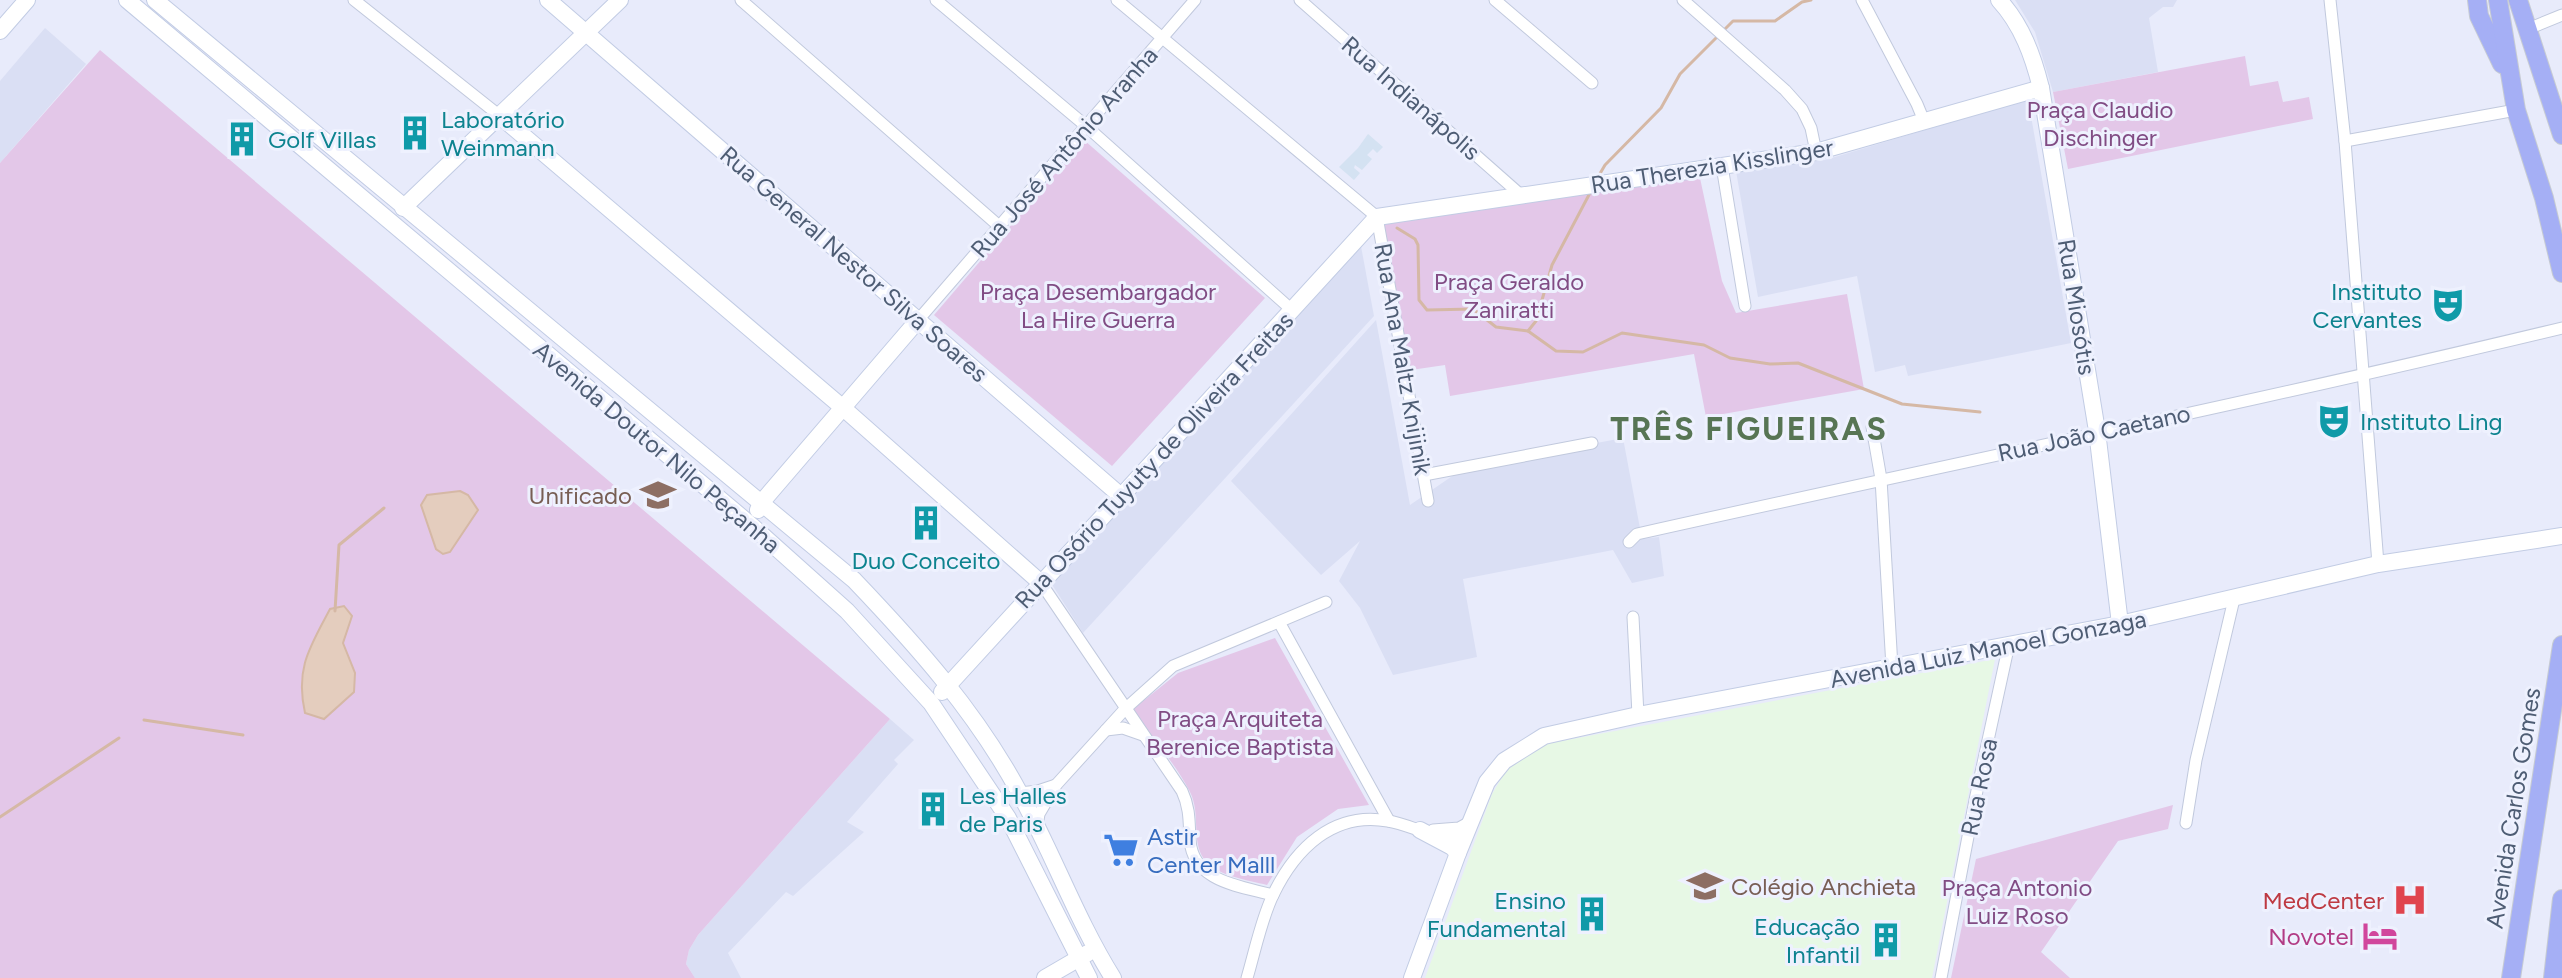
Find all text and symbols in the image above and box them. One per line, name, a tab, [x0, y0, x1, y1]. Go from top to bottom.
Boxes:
street label: Rua Indianápolis	[1336, 30, 1486, 166]
street label: Rua José Antônio Aranha	[964, 41, 1164, 263]
park label: Praça Claudio Dischinger	[2026, 95, 2174, 152]
place label: Laboratório Weinmann	[441, 105, 565, 162]
building icon: Laboratório Weinmann	[396, 114, 434, 152]
building icon: Golf Villas	[223, 120, 261, 158]
place label: Golf Villas	[268, 125, 376, 154]
street label: Rua Therezia Kisslinger	[1589, 133, 1835, 199]
street label: Rua General Nestor Silva Soares	[714, 140, 994, 388]
street label: Rua Miosótis	[2052, 237, 2102, 377]
street label: Rua Ana Maltz Knijinik	[1368, 241, 1438, 478]
park label: Praça Geraldo Zaniratti	[1434, 267, 1584, 324]
park label: Praça Desembargador La Hire Guerra	[980, 277, 1216, 334]
place label: Instituto Cervantes	[2312, 277, 2422, 334]
theatre icon: Instituto Cervantes	[2429, 286, 2467, 324]
street label: Rua Osório Tuyuty de Oliveira Freitas	[1009, 306, 1299, 614]
street label: Avenida Doutor Nilo Peçanha	[528, 335, 786, 559]
street label: Rua João Caetano	[1995, 398, 2193, 468]
theatre icon: Instituto Ling	[2315, 402, 2353, 440]
place label: Instituto Ling	[2360, 407, 2503, 436]
district label: TRÊS FIGUEIRAS	[1610, 410, 1888, 448]
school or university icon: Unificado	[639, 476, 677, 514]
place label: Unificado	[528, 481, 632, 510]
building icon: Duo Conceito	[907, 504, 945, 542]
place label: Duo Conceito	[852, 546, 1000, 575]
street label: Avenida Luiz Manoel Gonzaga	[1827, 604, 2149, 694]
street label: Avenida Carlos Gomes	[2480, 686, 2546, 930]
park label: Praça Arquiteta Berenice Baptista	[1146, 704, 1334, 761]
street label: Rua Rosa	[1955, 736, 2003, 838]
place label: Les Halles de Paris	[959, 781, 1067, 838]
building icon: Les Halles de Paris	[914, 790, 952, 828]
place label: Astir Center Malll	[1147, 822, 1275, 879]
supermarket icon: Astir Center Malll	[1102, 831, 1140, 869]
school or university icon: Colégio Anchieta	[1686, 867, 1724, 905]
place label: Colégio Anchieta	[1731, 872, 1916, 901]
park label: Praça Antonio Luiz Roso	[1942, 873, 2092, 930]
hospital icon: MedCenter	[2391, 881, 2429, 919]
place label: Ensino Fundamental	[1427, 886, 1566, 943]
place label: MedCenter	[2263, 886, 2384, 915]
building icon: Ensino Fundamental	[1573, 895, 1611, 933]
place label: Educação Infantil	[1754, 912, 1860, 969]
hotel icon: Novotel	[2361, 917, 2399, 955]
building icon: Educação Infantil	[1867, 921, 1905, 959]
place label: Novotel	[2268, 922, 2354, 951]

